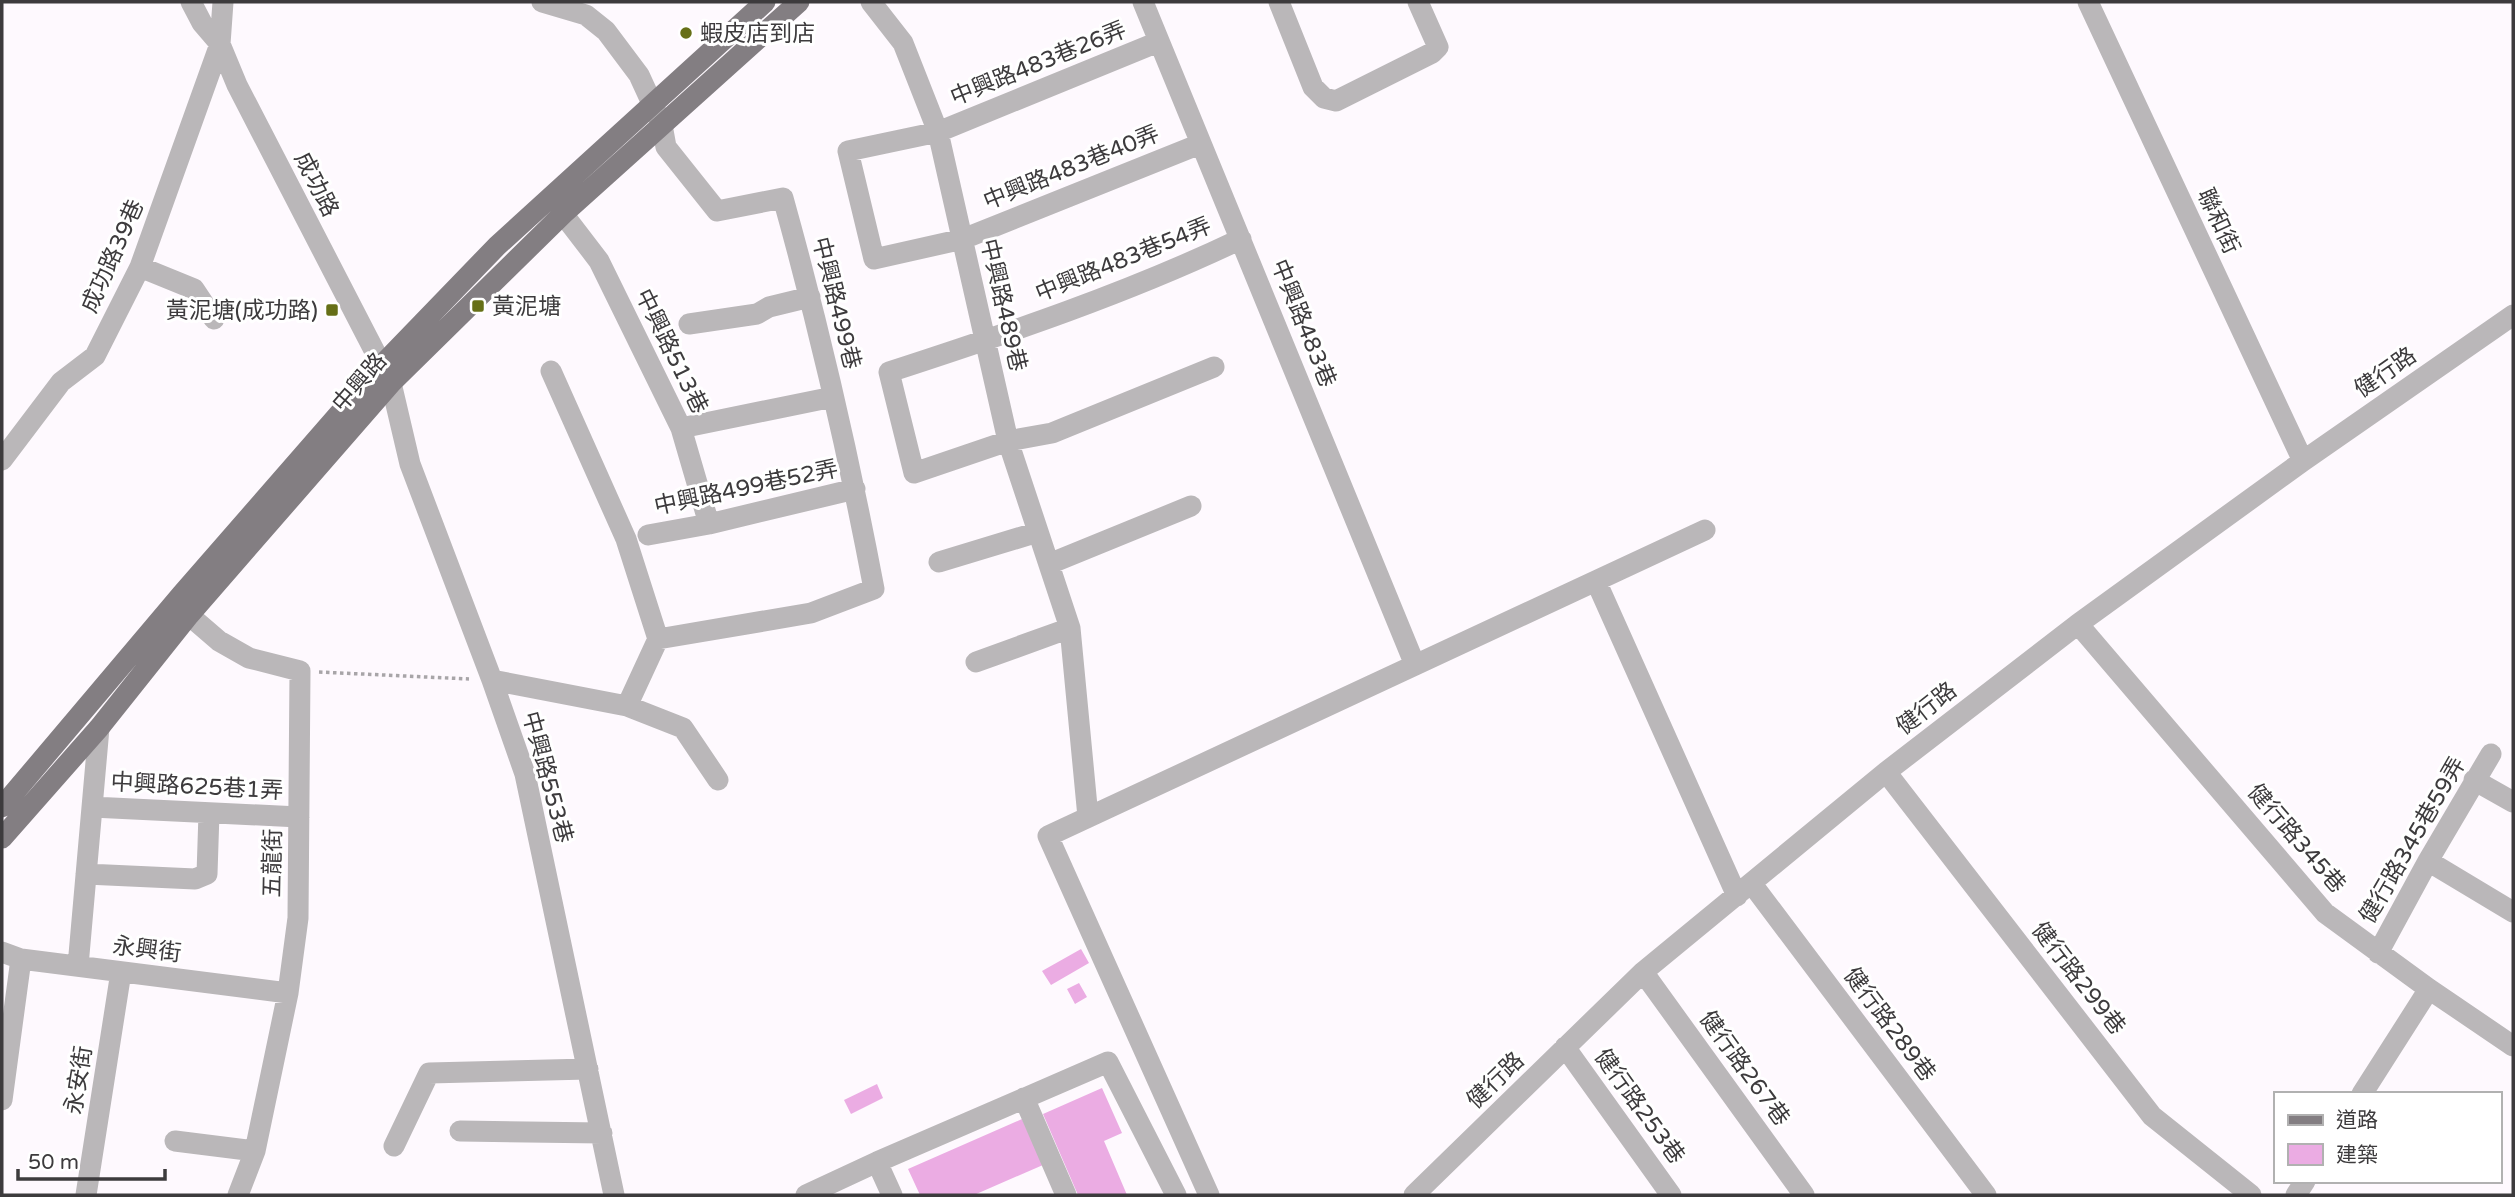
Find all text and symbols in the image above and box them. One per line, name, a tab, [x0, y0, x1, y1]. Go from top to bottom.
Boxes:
street label: 中興路483巷26弄	[946, 16, 1130, 112]
place label: 蝦皮店到店	[700, 20, 815, 48]
marker: 蝦皮店到店	[678, 25, 694, 41]
street label: 中興路483巷40弄	[979, 120, 1163, 216]
street label: 成功路	[288, 147, 344, 222]
street label: 聯和街	[2191, 184, 2245, 259]
street label: 成功路39巷	[76, 195, 150, 317]
street label: 中興路483巷54弄	[1031, 212, 1215, 308]
street label: 中興路499巷	[806, 234, 866, 372]
street label: 中興路489巷	[974, 236, 1032, 374]
street label: 中興路483巷	[1265, 255, 1341, 391]
street label: 中興路513巷	[629, 284, 713, 418]
place label: 黃泥塘	[492, 293, 561, 321]
place label: 黃泥塘(成功路)	[166, 297, 318, 325]
marker: 黃泥塘	[470, 298, 486, 314]
marker: 黃泥塘(成功路)	[324, 302, 340, 318]
street label: 健行路	[2349, 342, 2422, 404]
street label: 中興路	[327, 347, 393, 418]
street label: 中興路499巷52弄	[652, 455, 841, 521]
street label: 健行路	[1891, 677, 1962, 741]
street label: 中興路553巷	[516, 708, 578, 846]
street label: 健行路345巷59弄	[2354, 752, 2472, 929]
street label: 中興路625巷1弄	[110, 768, 284, 806]
street label: 健行路345巷	[2241, 778, 2351, 899]
street label: 五龍街	[258, 828, 288, 898]
street label: 健行路299巷	[2026, 917, 2131, 1041]
street label: 永興街	[111, 932, 183, 968]
street label: 健行路289巷	[1837, 962, 1941, 1087]
street label: 健行路267巷	[1693, 1006, 1795, 1132]
street label: 永安街	[60, 1044, 98, 1116]
street label: 健行路253巷	[1588, 1044, 1690, 1170]
street label: 健行路	[1461, 1047, 1530, 1115]
legend	[2274, 1092, 2501, 1183]
text: 道路	[2336, 1108, 2378, 1133]
scale bar	[18, 1138, 164, 1182]
text: 建築	[2336, 1143, 2378, 1168]
text: 50 m	[28, 1150, 79, 1175]

